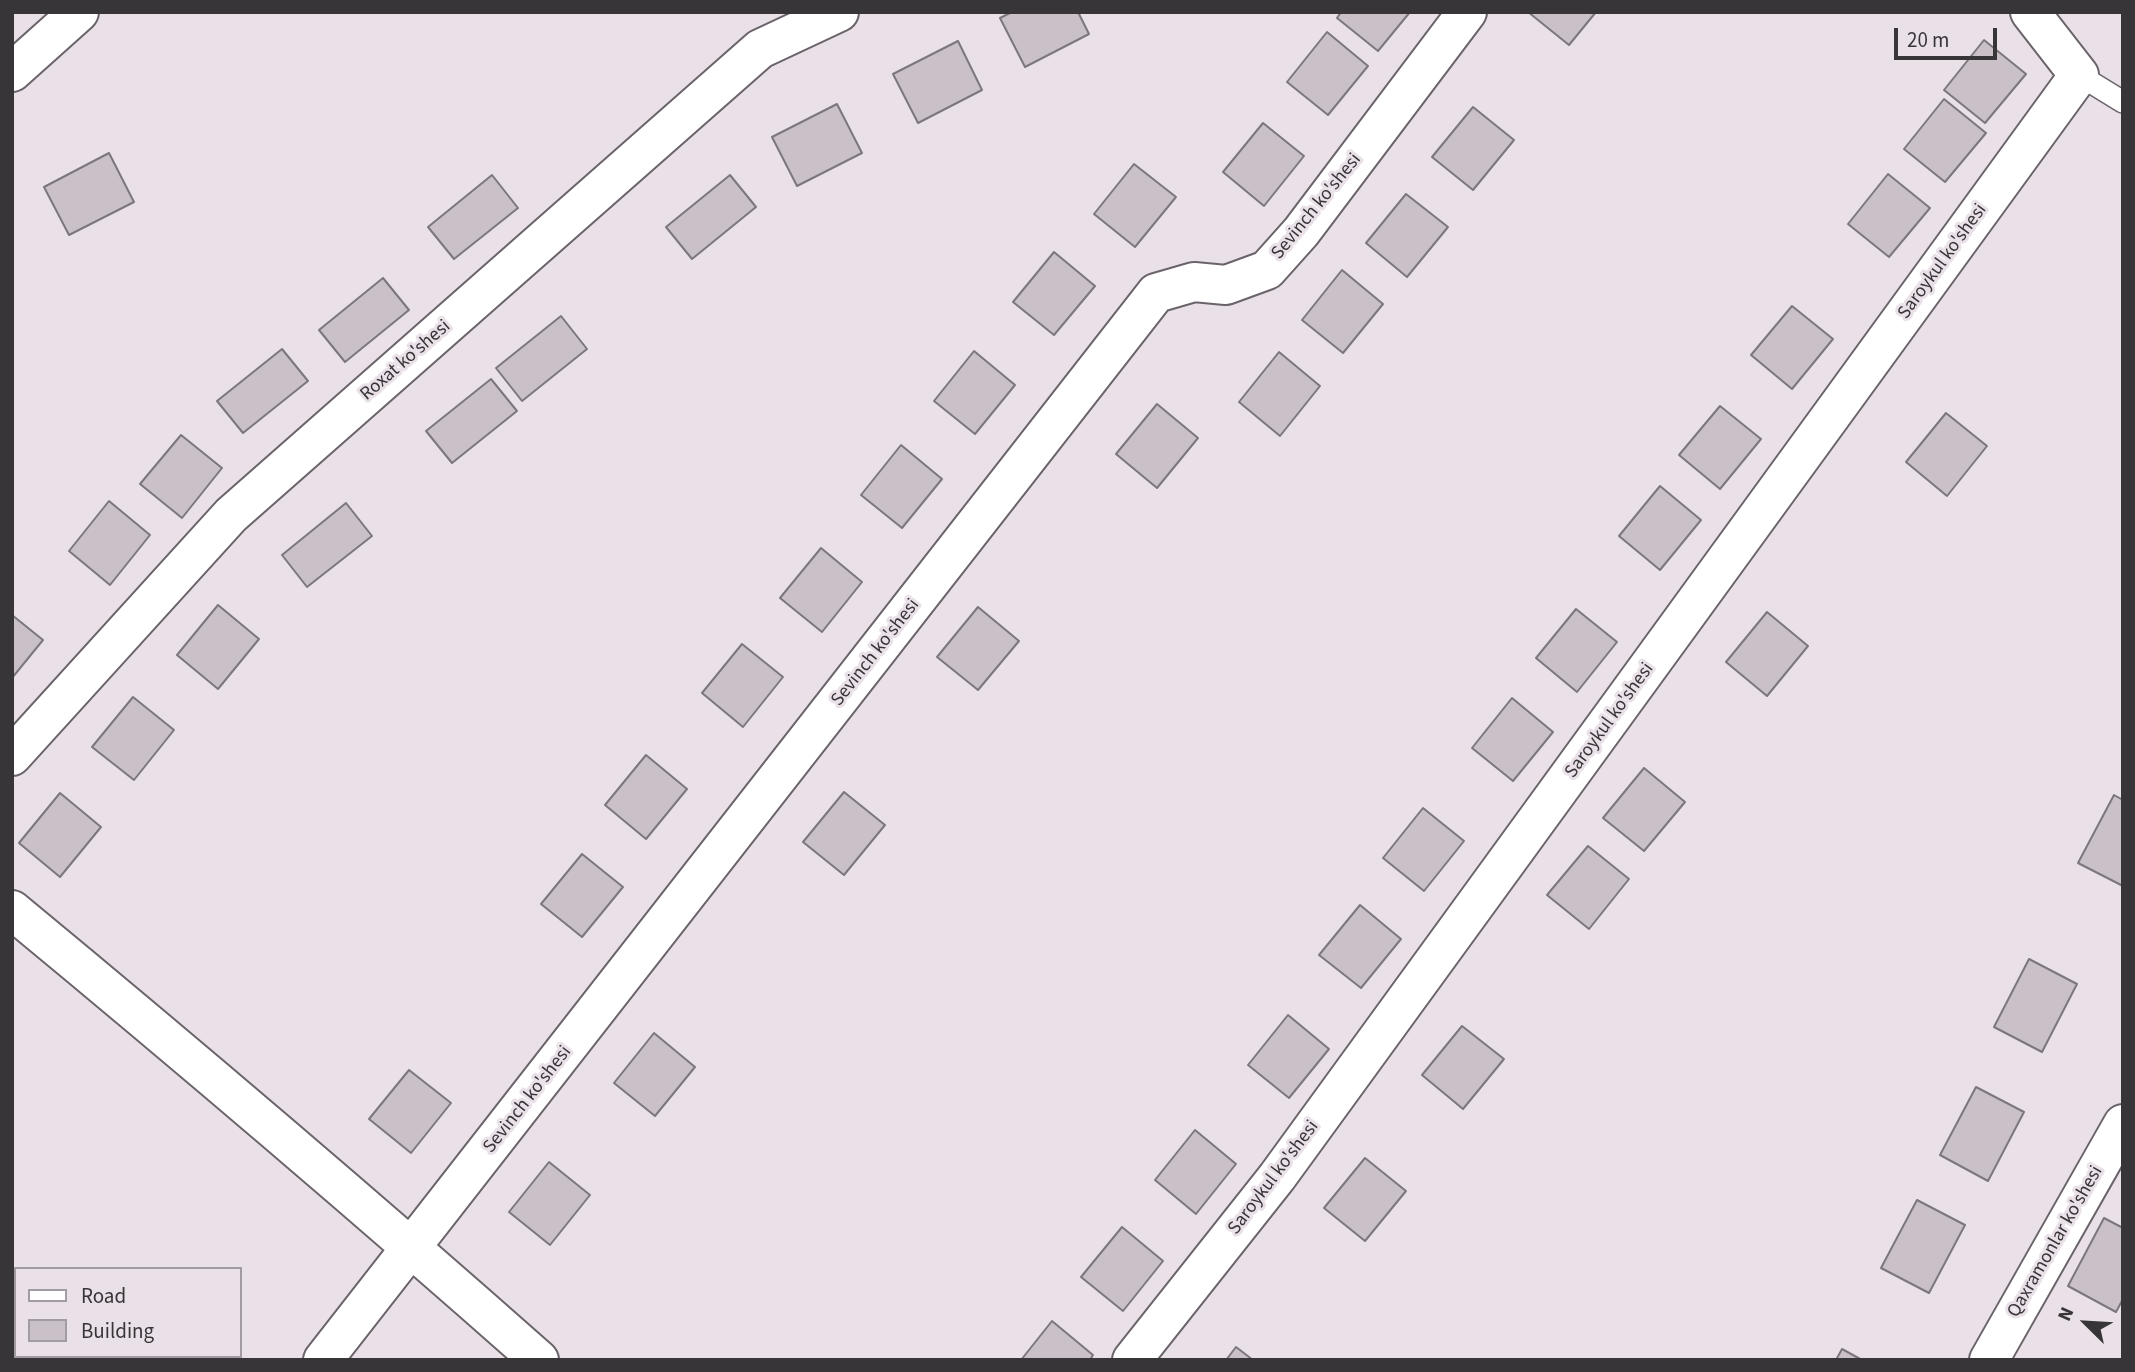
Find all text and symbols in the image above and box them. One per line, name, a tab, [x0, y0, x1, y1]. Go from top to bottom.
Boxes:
scale bar	[1897, 14, 2000, 58]
text: 20 m	[1907, 25, 1949, 55]
street label: Sevinch ko'shesi	[1267, 149, 1367, 265]
street label: Saroykul ko'shesi	[1894, 200, 1992, 324]
street label: Roxat ko'shesi	[356, 316, 456, 406]
street label: Sevinch ko'shesi	[827, 595, 925, 711]
street label: Saroykul ko'shesi	[1561, 659, 1659, 783]
street label: Sevinch ko'shesi	[479, 1042, 577, 1158]
street label: Saroykul ko'shesi	[1224, 1116, 1324, 1240]
street label: Qaxramonlar ko'shesi	[2003, 1162, 2109, 1322]
legend	[14, 1267, 242, 1358]
text: Road	[81, 1281, 126, 1311]
north arrow	[2051, 1288, 2121, 1358]
text: N	[2051, 1303, 2081, 1326]
text: Building	[81, 1316, 154, 1346]

